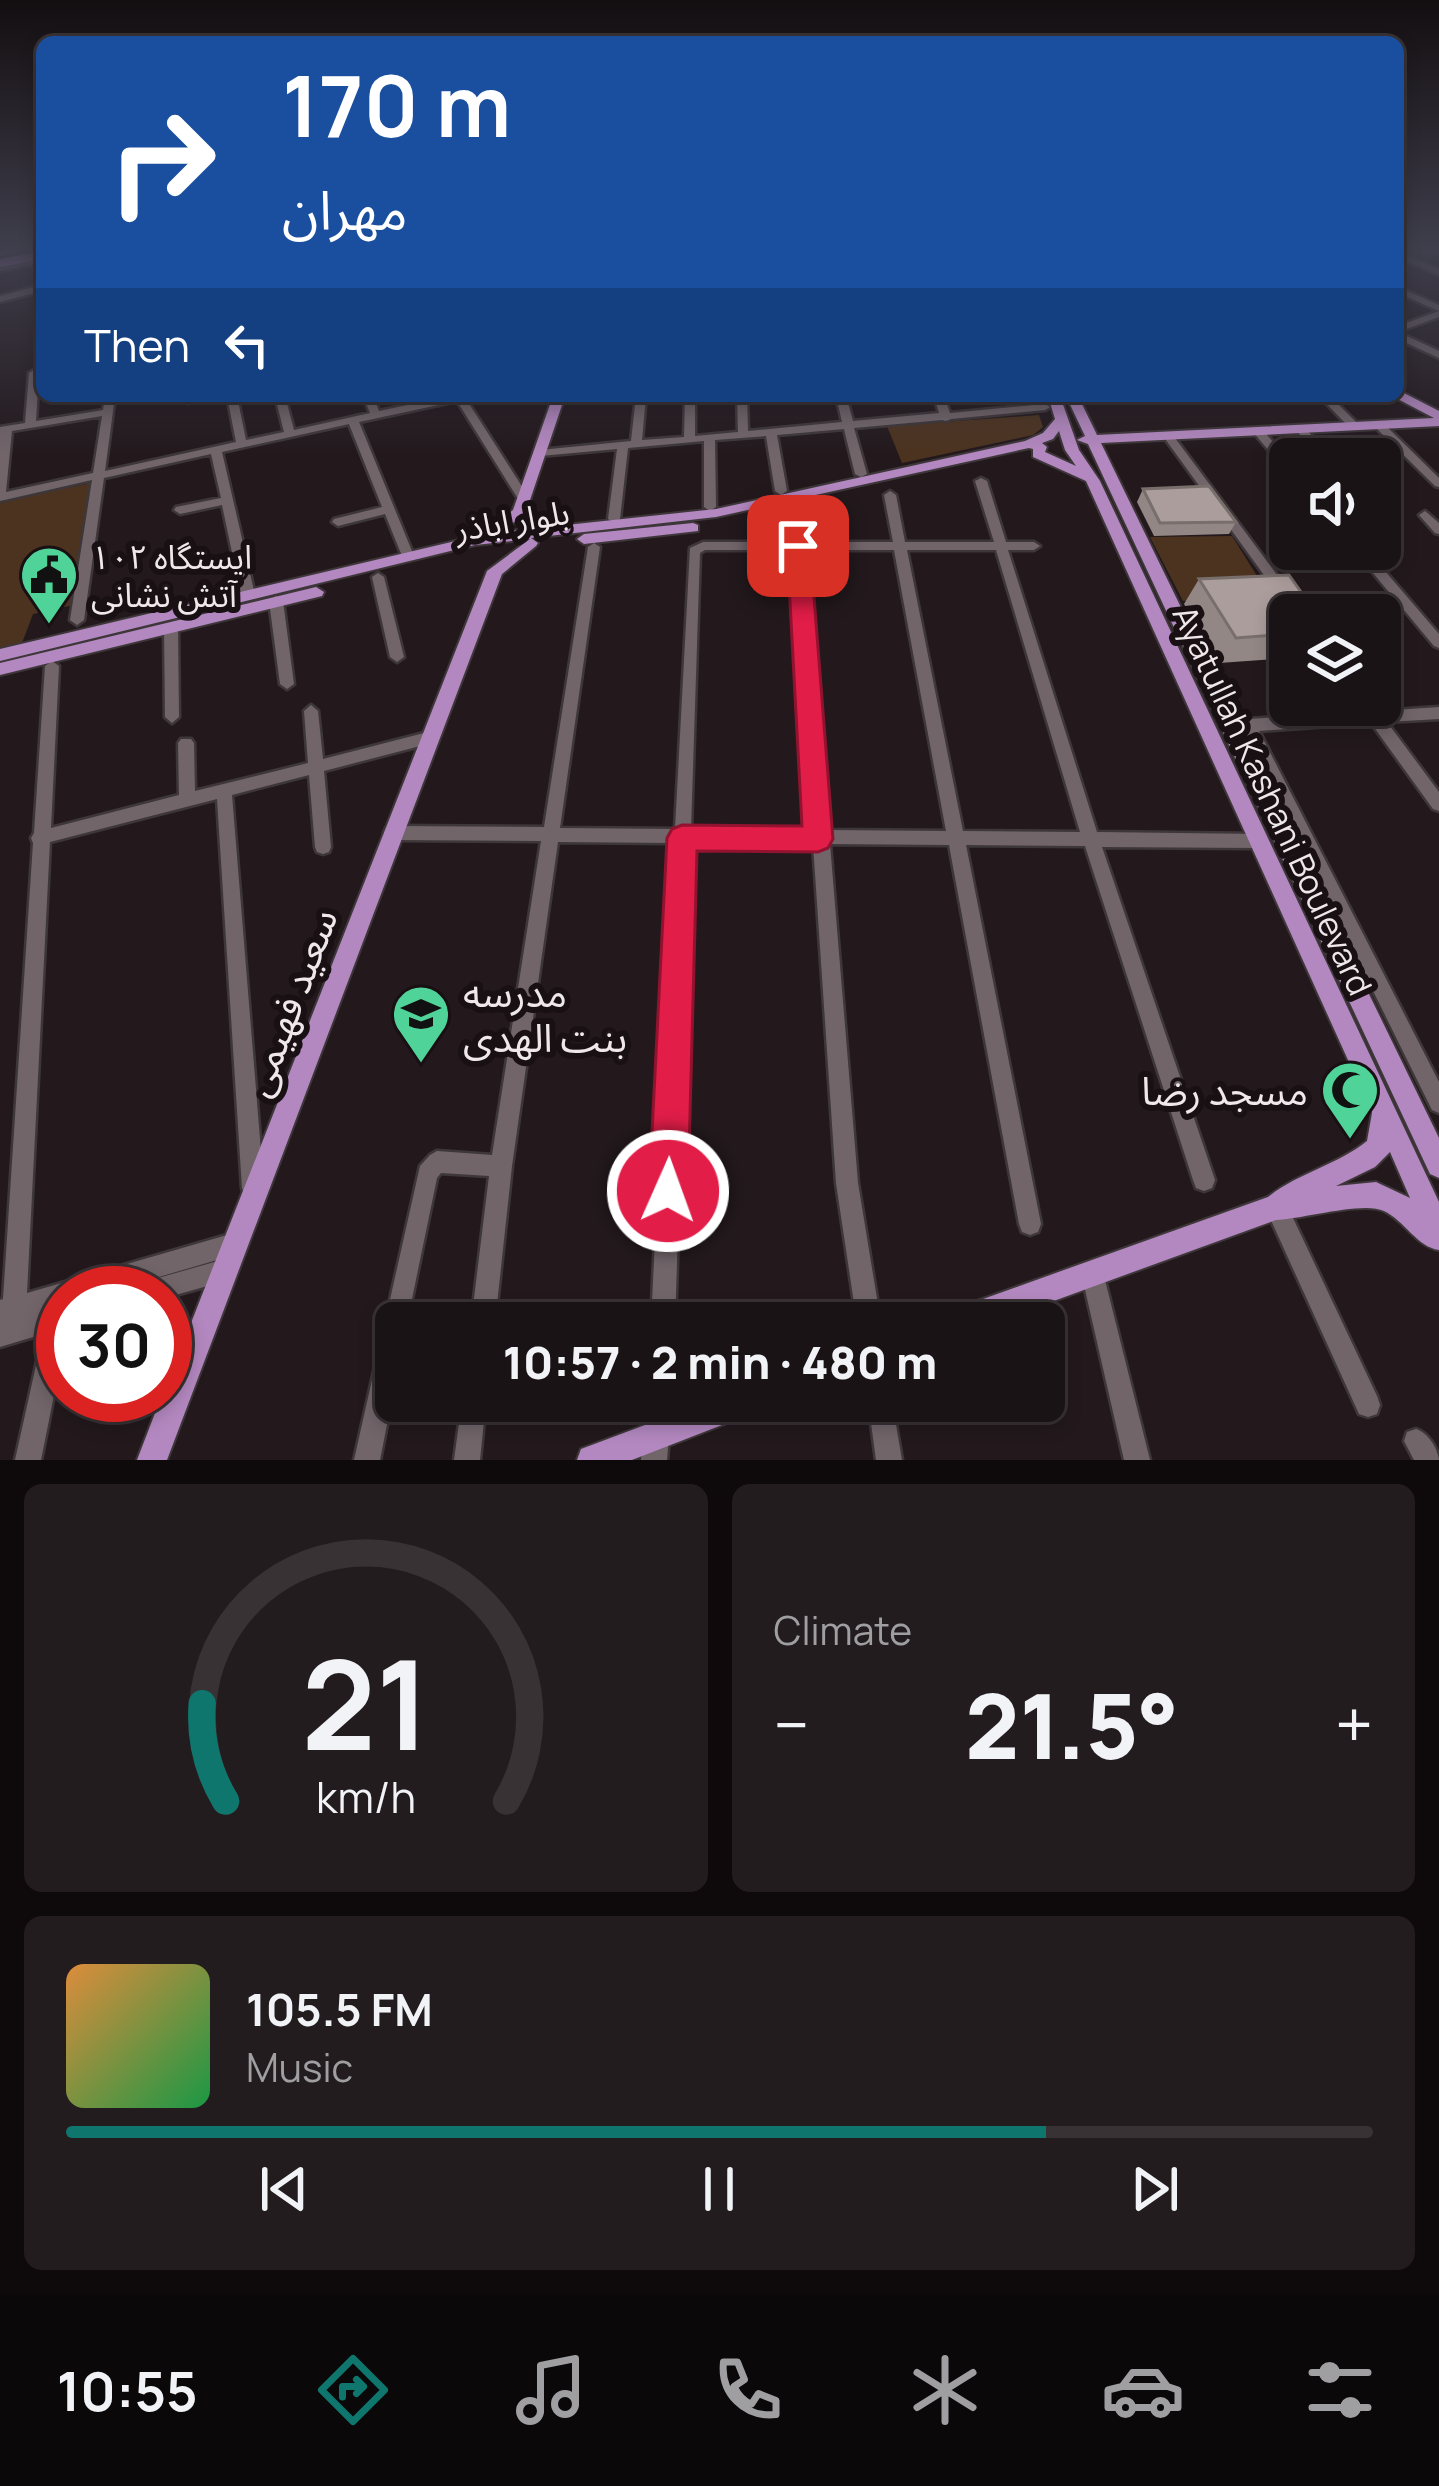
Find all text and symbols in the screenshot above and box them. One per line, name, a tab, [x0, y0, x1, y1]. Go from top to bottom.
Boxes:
text: 170 m	[282, 47, 511, 162]
icon: right	[84, 84, 240, 240]
text: مهران	[282, 172, 408, 246]
icon: left	[214, 312, 280, 378]
text: Then	[84, 314, 190, 376]
map controls	[1269, 438, 1401, 726]
button: sound	[1269, 438, 1401, 570]
street label: بلوار اباذر	[451, 489, 572, 551]
pin	[747, 495, 849, 597]
icon: arrive	[765, 513, 831, 579]
place label: ایستگاه ۱۰۲ آتش نشانی	[91, 534, 252, 617]
public building icon: ایستگاه ۱۰۲ آتش نشانی	[18, 544, 80, 626]
button: layers	[1269, 594, 1401, 726]
street label: Ayatullah Kashani Boulevard	[1163, 598, 1383, 1002]
street label: سعید فهیمی	[228, 900, 350, 1104]
place label: مدرسه بنت الهدی	[463, 965, 627, 1064]
school or university icon: مدرسه بنت الهدی	[390, 983, 452, 1065]
mosque icon: مسجد رضا	[1319, 1059, 1381, 1141]
place label: مسجد رضا	[1141, 1063, 1308, 1117]
position arrow	[605, 1128, 731, 1254]
speed limit sign: 30	[36, 1266, 192, 1422]
text: 10:57 · 2 min · 480 m	[503, 1331, 937, 1393]
text: Climate	[774, 1603, 912, 1657]
text: 21	[301, 1617, 430, 1787]
text: 21.5°	[965, 1663, 1179, 1786]
text: −	[774, 1679, 809, 1769]
text: +	[1335, 1679, 1373, 1769]
text: km/h	[316, 1767, 416, 1826]
text: 105.5 FM	[246, 1978, 433, 2040]
text: Music	[246, 2040, 353, 2094]
icon: previous	[251, 2156, 317, 2222]
icon: pause	[686, 2156, 752, 2222]
icon: next	[1122, 2156, 1188, 2222]
icon: directions	[311, 2348, 395, 2432]
icon: music	[509, 2348, 593, 2432]
icon: phone	[706, 2348, 790, 2432]
icon: climate	[903, 2348, 987, 2432]
icon: car	[1101, 2348, 1185, 2432]
icon: filters	[1298, 2348, 1382, 2432]
text: 10:55	[57, 2353, 198, 2427]

